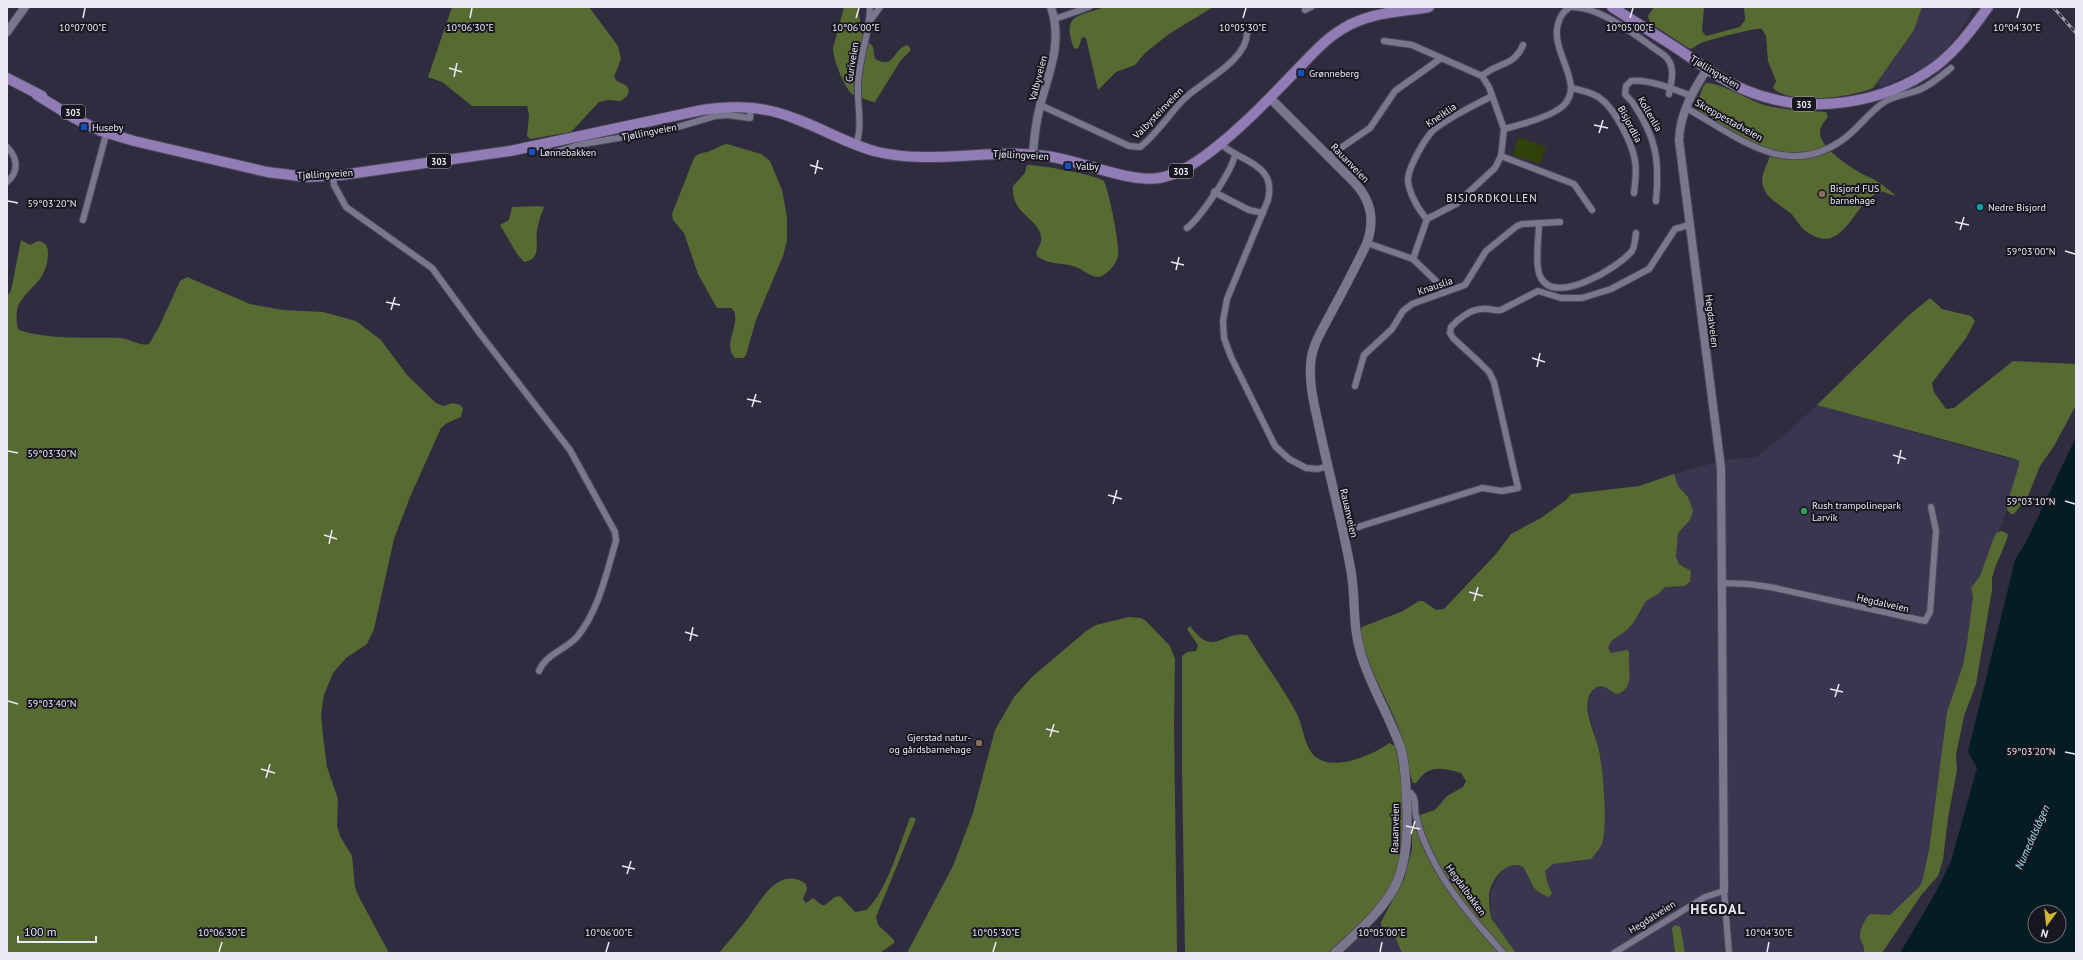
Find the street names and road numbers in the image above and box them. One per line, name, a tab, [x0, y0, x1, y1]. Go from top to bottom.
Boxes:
street label: Guriveien	[842, 41, 862, 83]
street label: Tjøllingveien	[1688, 52, 1742, 92]
street label: Valbyveien	[1025, 54, 1050, 103]
street label: Valbysteinveien	[1129, 84, 1186, 142]
street label: Kollenlia	[1635, 94, 1665, 134]
street label: Skreppestadveien	[1693, 96, 1765, 144]
road number: 303	[1792, 97, 1816, 111]
street label: Kneiklia	[1423, 100, 1459, 130]
street label: Bisjordlia	[1615, 103, 1645, 145]
road number: 303	[61, 105, 85, 119]
street label: Tjøllingveien	[620, 120, 678, 144]
street label: Rauanveien	[1328, 141, 1372, 185]
street label: Tjøllingveien	[993, 147, 1049, 163]
road number: 303	[427, 154, 451, 168]
road number: 303	[1169, 164, 1193, 178]
street label: Tjøllingveien	[297, 166, 353, 182]
street label: Knauslia	[1416, 274, 1454, 298]
street label: Hegdalveien	[1702, 294, 1722, 348]
street label: Rauanveien	[1337, 487, 1361, 539]
street label: Hegdalveien	[1856, 591, 1910, 615]
street label: Rauanveien	[1388, 803, 1402, 853]
street label: Hegdalbakken	[1443, 862, 1489, 918]
street label: Hegdalveien	[1626, 897, 1678, 937]

